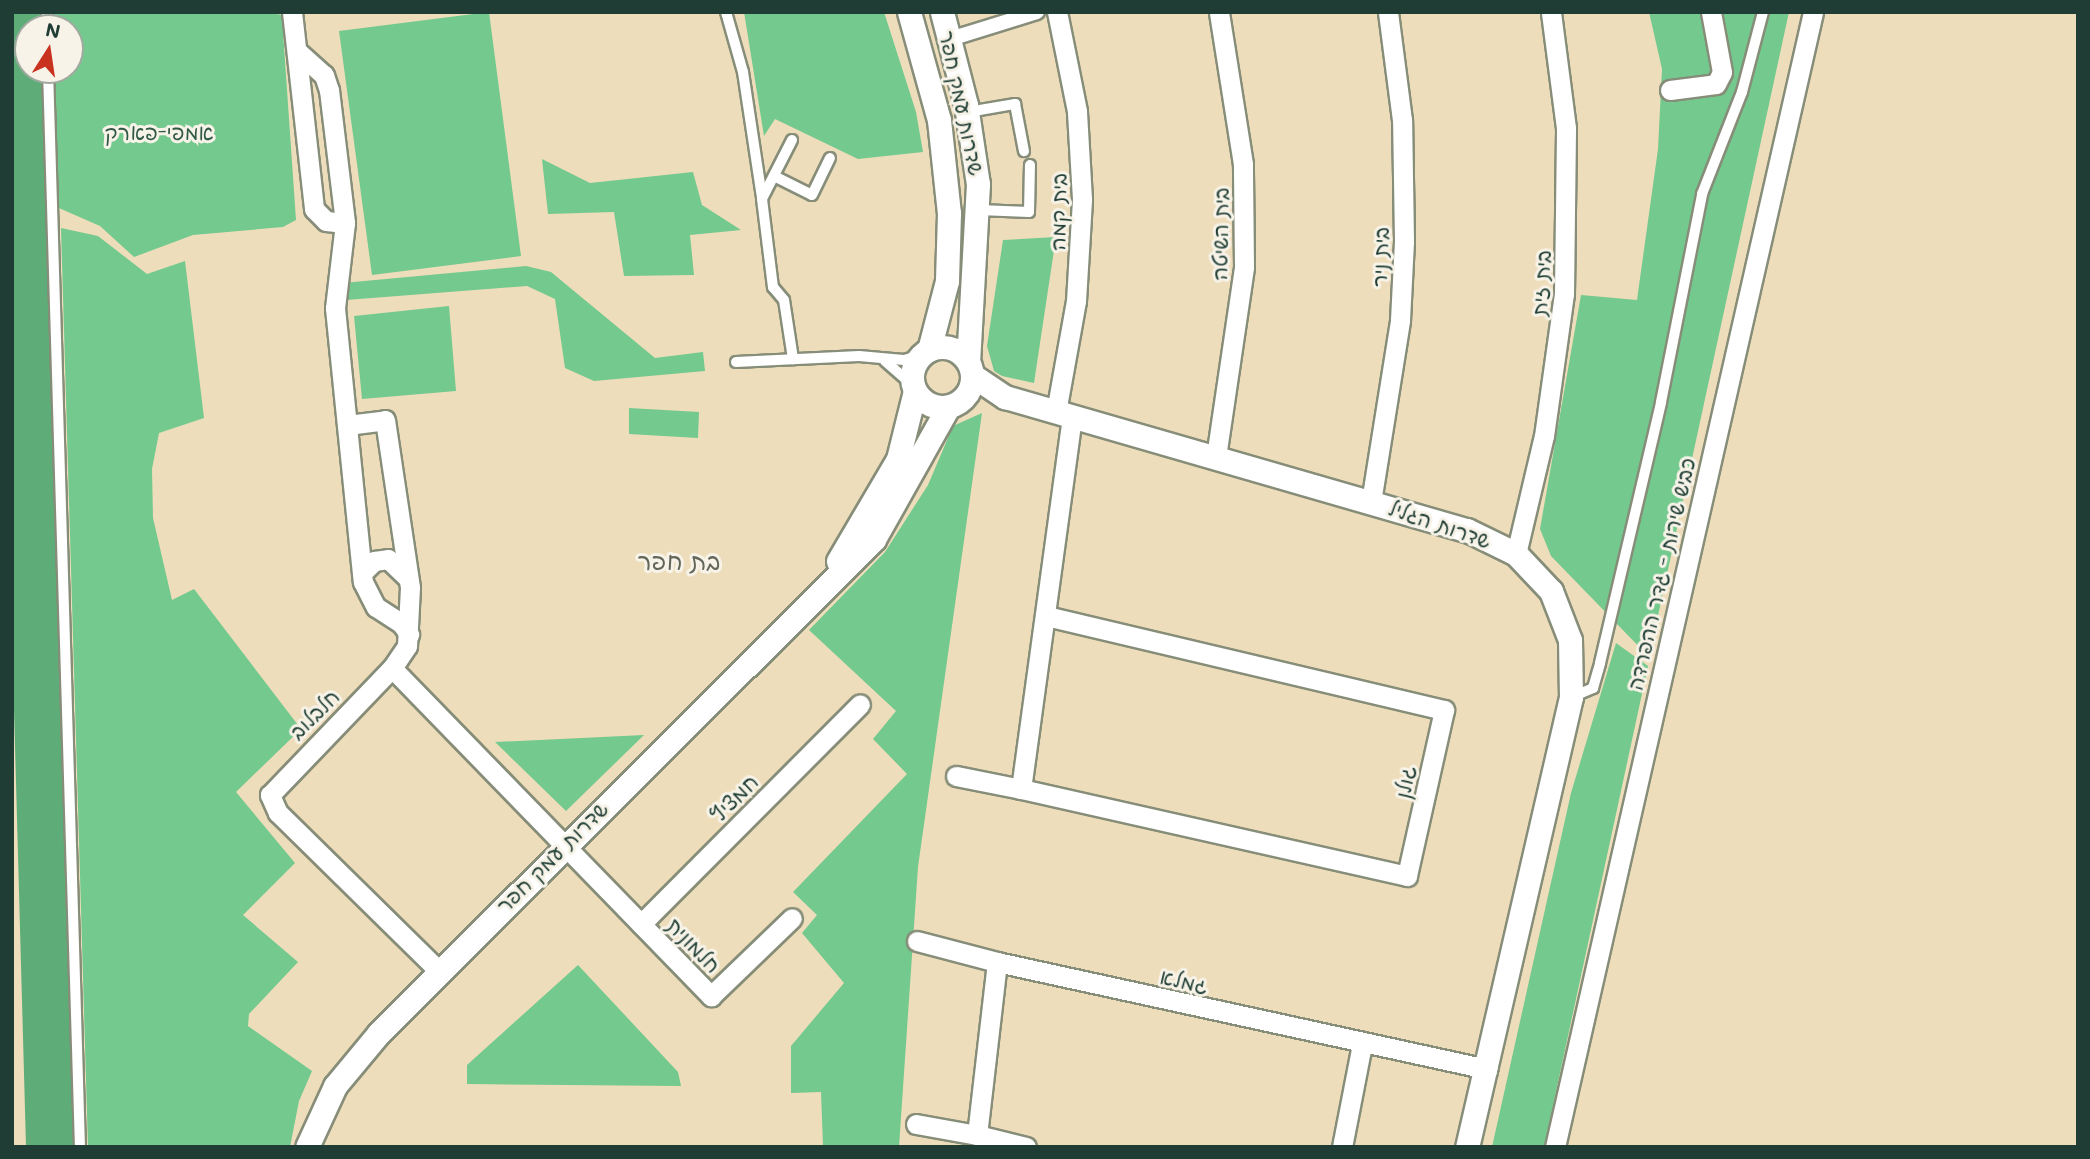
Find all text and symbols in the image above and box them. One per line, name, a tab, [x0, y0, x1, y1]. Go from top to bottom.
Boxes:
north arrow	[14, 14, 84, 84]
text: N	[43, 16, 63, 44]
street label: שדרות עמק חפר	[934, 28, 990, 178]
park label: אמפי-פארק	[105, 119, 213, 145]
street label: בית קמה	[1045, 173, 1071, 251]
street label: בית השיטה	[1207, 187, 1233, 281]
street label: בית ניר	[1366, 226, 1394, 288]
street label: בית זית	[1526, 249, 1556, 317]
street label: כביש שירות - גדר ההפרדה	[1622, 455, 1700, 693]
street label: שדרות הגליל	[1386, 495, 1494, 553]
district label: בת חפר	[638, 547, 720, 575]
street label: חלבלוב	[284, 684, 344, 744]
street label: גולן	[1389, 763, 1421, 801]
street label: חמציץ	[705, 769, 763, 827]
street label: שדרות עמק חפר	[491, 796, 613, 918]
street label: חלמונית	[662, 912, 726, 978]
street label: גמלא	[1158, 963, 1210, 999]

